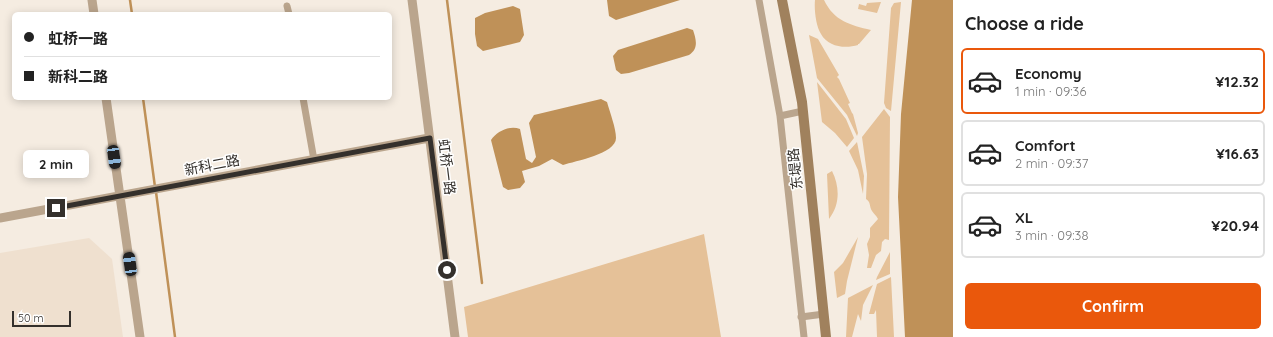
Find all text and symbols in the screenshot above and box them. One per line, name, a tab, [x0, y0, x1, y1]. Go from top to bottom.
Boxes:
text: Choose a ride	[965, 12, 1084, 35]
text: 虹桥一路	[48, 29, 108, 48]
icon: car	[967, 63, 1003, 99]
text: Economy	[1015, 64, 1082, 83]
text: 新科二路	[48, 67, 108, 86]
text: ¥12.32	[1215, 72, 1259, 91]
text: 1 min · 09:36	[1015, 83, 1086, 99]
icon: car	[967, 135, 1003, 171]
text: Comfort	[1015, 136, 1076, 155]
street label: 虹桥一路	[435, 138, 459, 196]
car	[106, 144, 122, 170]
text: ¥16.63	[1216, 144, 1259, 163]
street label: 东堤路	[784, 147, 806, 191]
callout: 2 min	[23, 150, 89, 178]
street label: 新科二路	[183, 151, 241, 179]
text: 2 min · 09:37	[1015, 155, 1088, 171]
text: 2 min	[39, 156, 73, 172]
route end	[47, 199, 65, 217]
icon: car	[967, 207, 1003, 243]
text: XL	[1015, 208, 1033, 227]
text: ¥20.94	[1211, 216, 1259, 235]
text: 3 min · 09:38	[1015, 227, 1088, 243]
car	[122, 251, 138, 277]
route start	[438, 261, 456, 279]
button: Confirm	[965, 283, 1261, 329]
scale bar	[12, 309, 71, 328]
text: 50 m	[18, 311, 44, 325]

